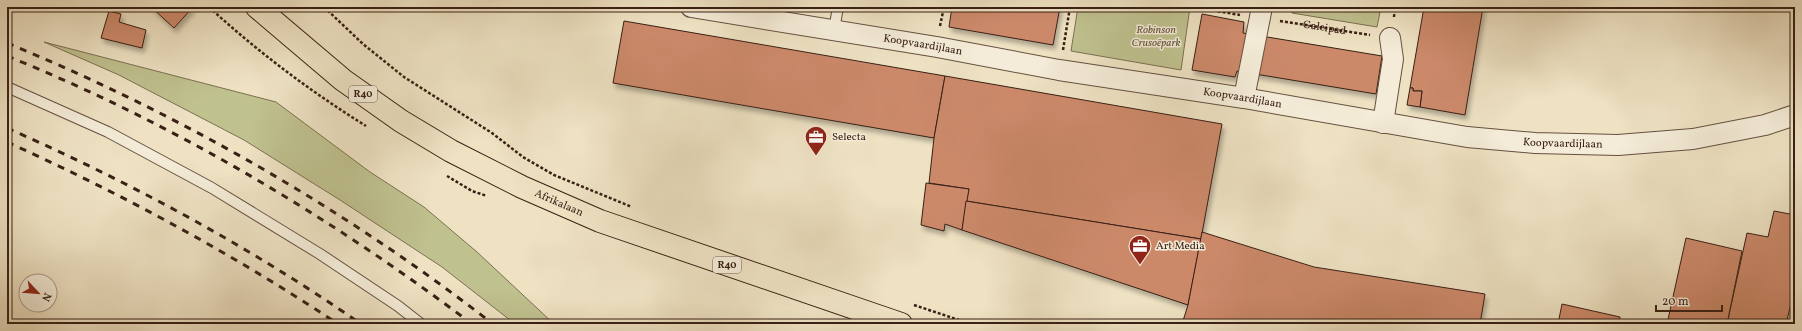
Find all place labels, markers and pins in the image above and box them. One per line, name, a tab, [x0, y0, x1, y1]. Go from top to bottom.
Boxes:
office icon: Selecta	[803, 124, 829, 157]
place label: Selecta	[832, 130, 867, 145]
office icon: Art Media	[1127, 233, 1153, 266]
place label: Art Media	[1156, 239, 1205, 254]

